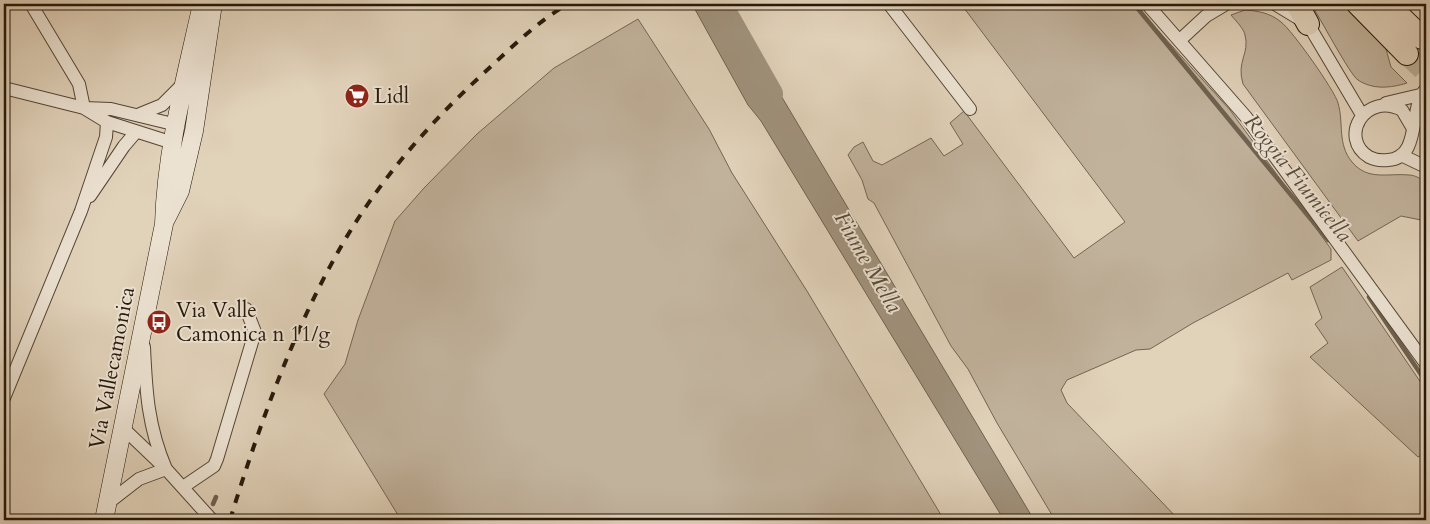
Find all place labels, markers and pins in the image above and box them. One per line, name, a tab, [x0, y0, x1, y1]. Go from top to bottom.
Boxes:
place label: Lidl	[374, 82, 409, 111]
supermarket icon: Lidl	[344, 83, 370, 109]
place label: Via Valle Camonica n 11/g	[176, 296, 330, 349]
bus stop icon: Via Valle Camonica n 11/g	[146, 309, 172, 335]

